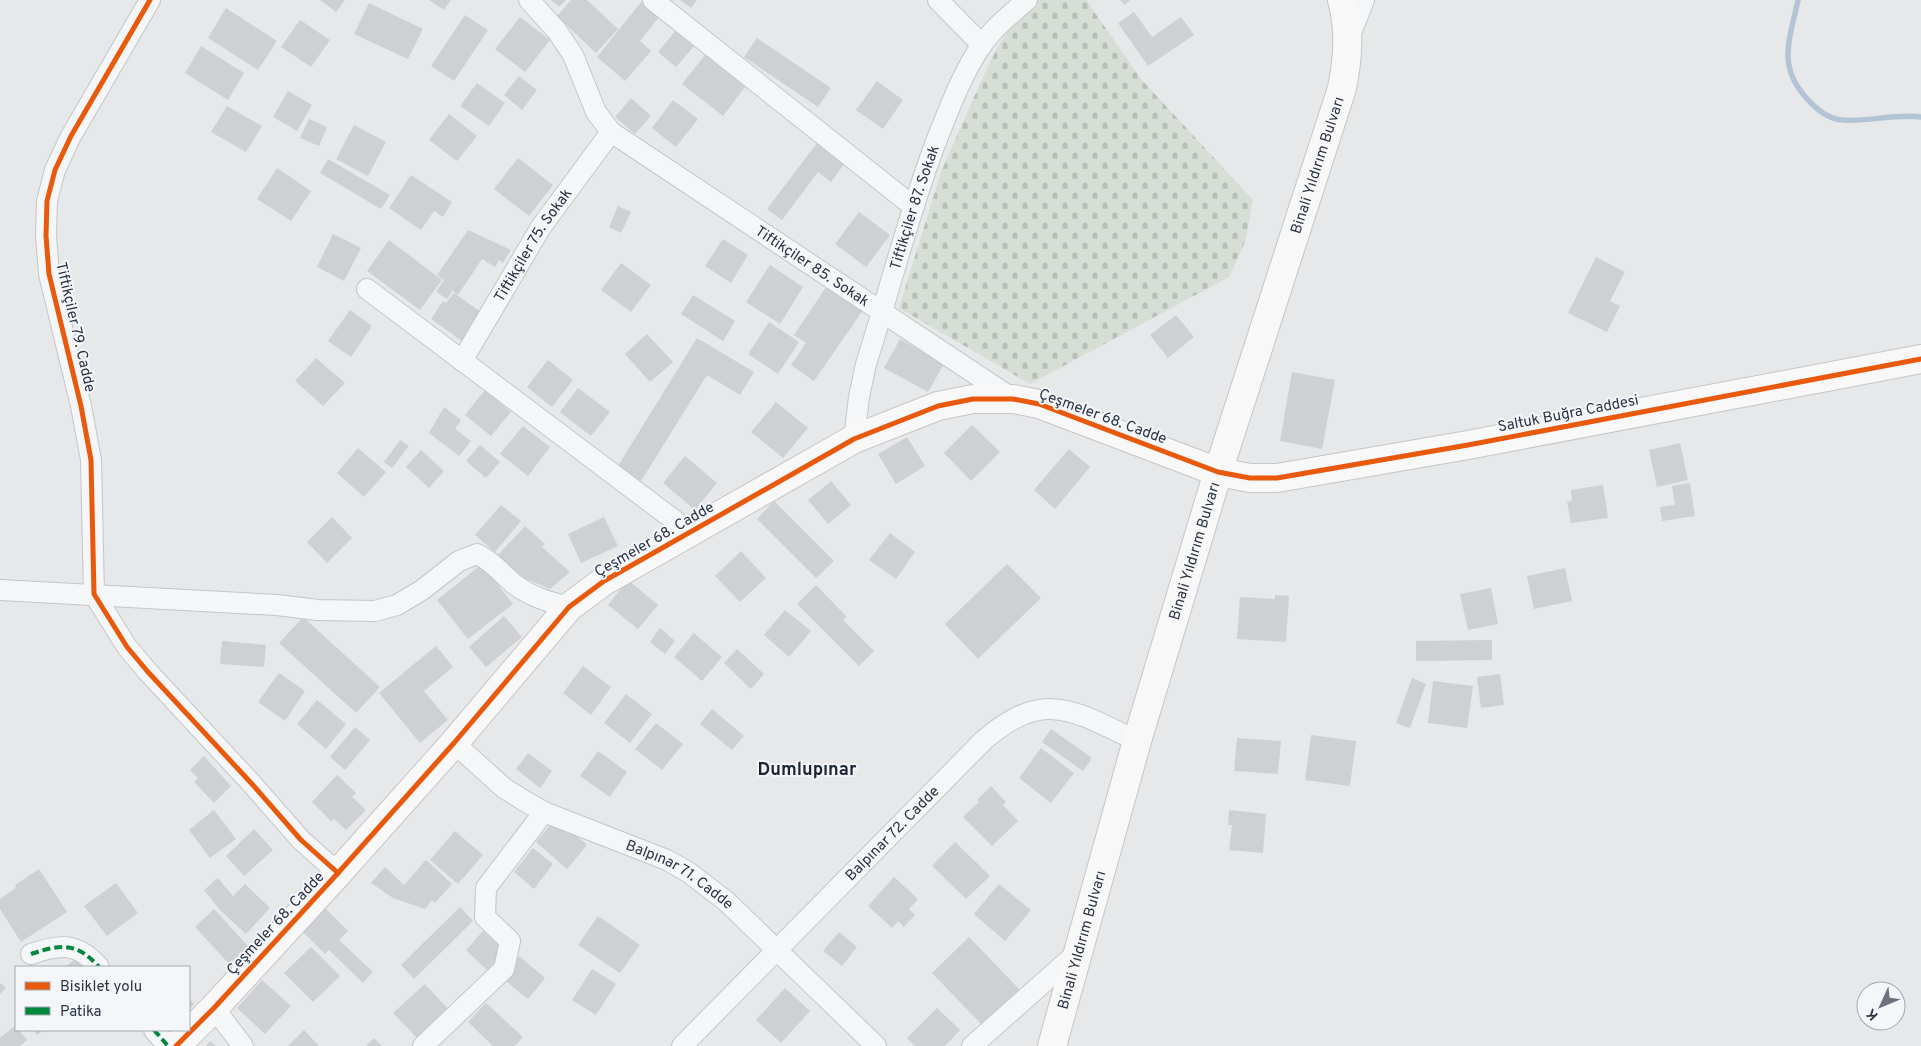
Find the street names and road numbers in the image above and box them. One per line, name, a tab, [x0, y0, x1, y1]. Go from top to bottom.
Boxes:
street label: Binali Yıldırım Bulvarı	[1287, 95, 1350, 237]
street label: Tiftikçiler 87. Sokak	[887, 143, 945, 272]
street label: Tiftikçiler 75. Sokak	[491, 185, 577, 306]
street label: Tiftikçiler 85. Sokak	[751, 222, 872, 312]
street label: Tiftikçiler 79. Cadde	[50, 260, 99, 394]
street label: Çeşmeler 68. Cadde	[1036, 385, 1169, 449]
street label: Saltuk Buğra Caddesi	[1496, 391, 1640, 437]
street label: Binali Yıldırım Bulvarı	[1166, 480, 1225, 623]
street label: Çeşmeler 68. Cadde	[592, 498, 718, 582]
street label: Balpınar 72. Cadde	[842, 783, 944, 886]
street label: Balpınar 71. Cadde	[623, 837, 737, 914]
street label: Çeşmeler 68. Cadde	[223, 868, 329, 980]
street label: Binali Yıldırım Bulvarı	[1055, 869, 1111, 1012]

